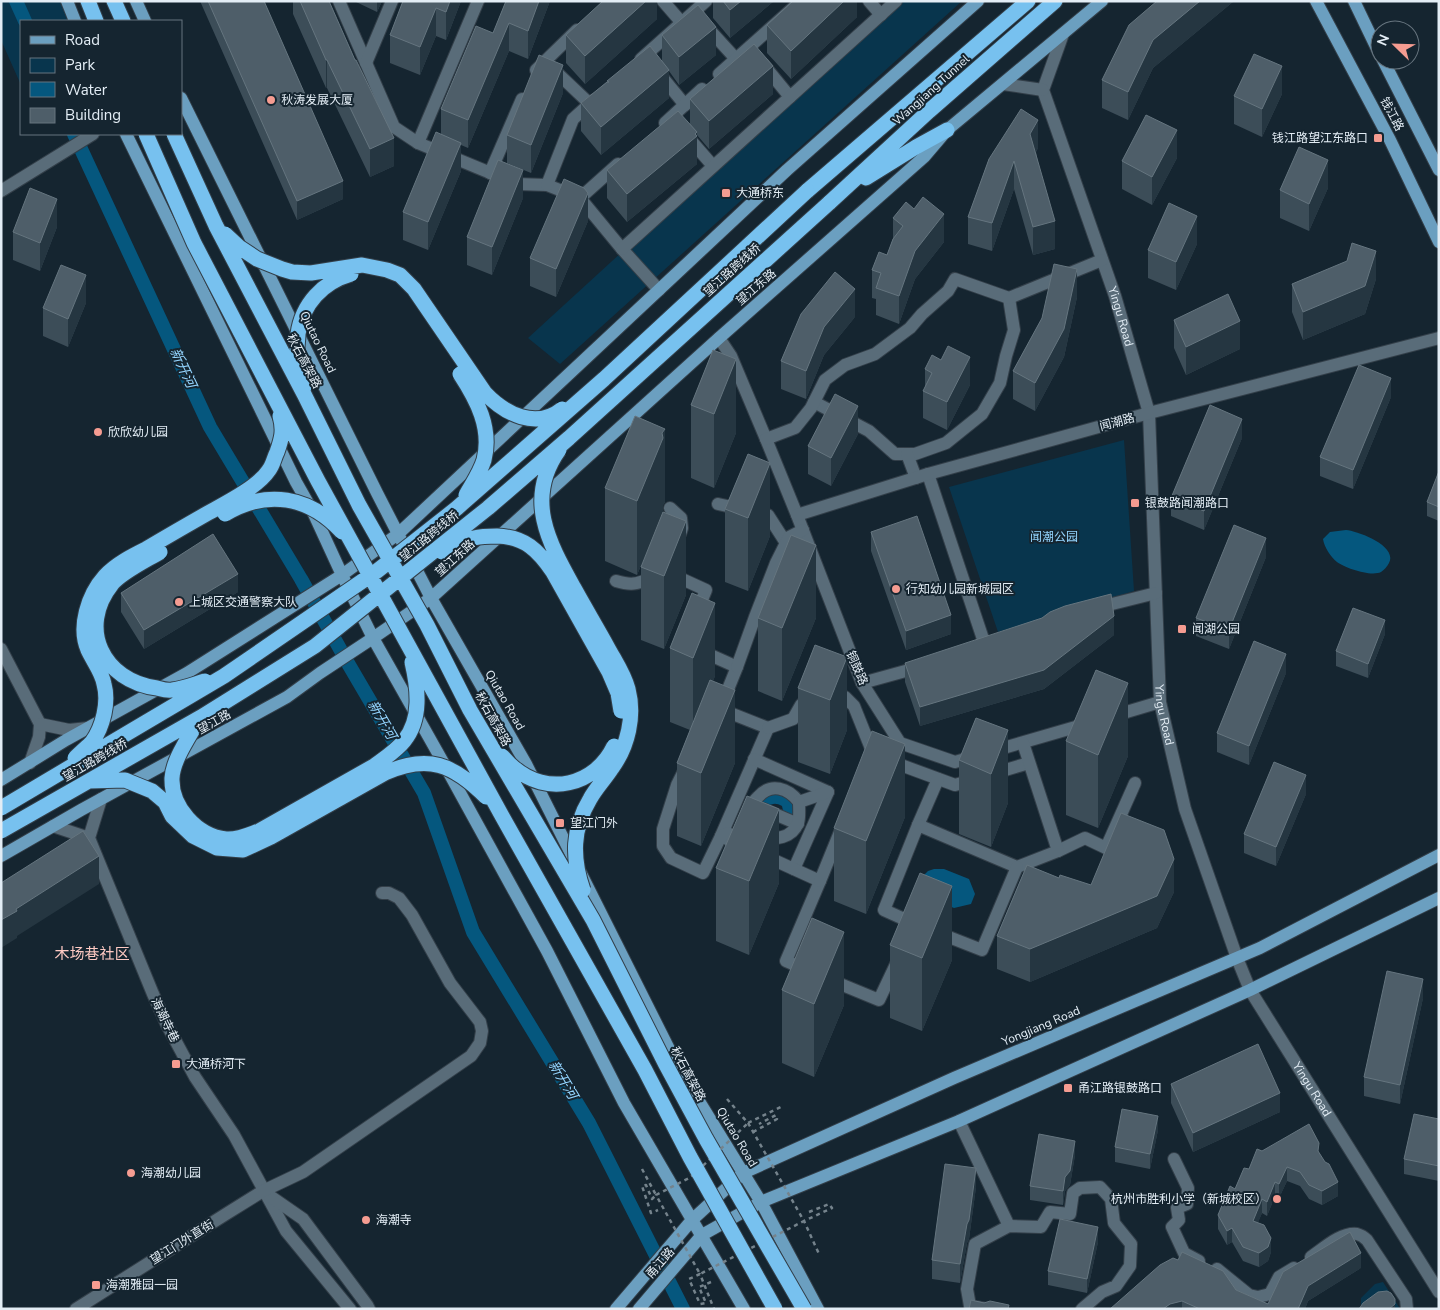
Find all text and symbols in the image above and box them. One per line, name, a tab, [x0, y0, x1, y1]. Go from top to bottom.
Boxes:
legend	[20, 20, 182, 135]
north arrow	[1370, 20, 1420, 70]
text: Road	[65, 30, 100, 50]
text: N	[1373, 32, 1394, 49]
street label: Wangjiang Tunnel	[889, 51, 973, 129]
text: Park	[65, 55, 95, 75]
text: Water	[65, 80, 108, 100]
place label: 秋涛发展大厦	[281, 92, 353, 108]
marker: 秋涛发展大厦	[265, 94, 277, 106]
street label: 钱江路	[1376, 94, 1408, 134]
text: Building	[65, 105, 121, 125]
place label: 钱江路望江东路口	[1272, 130, 1368, 146]
marker: 钱江路望江东路口	[1372, 132, 1384, 144]
place label: 大通桥东	[736, 185, 784, 201]
marker: 大通桥东	[720, 187, 732, 199]
street label: 望江路跨线桥	[700, 240, 764, 300]
street label: 望江东路	[733, 265, 779, 309]
street label: Yingu Road	[1104, 283, 1137, 348]
street label: Qiutao Road	[296, 308, 340, 376]
street label: 秋石高架路	[283, 331, 325, 391]
water label: 新开河	[166, 345, 202, 394]
street label: 闻潮路	[1098, 410, 1136, 434]
place label: 欣欣幼儿园	[108, 424, 168, 440]
marker: 欣欣幼儿园	[92, 426, 104, 438]
place label: 银鼓路闻潮路口	[1145, 495, 1229, 511]
marker: 银鼓路闻潮路口	[1129, 497, 1141, 509]
street label: 望江路跨线桥	[396, 507, 462, 565]
park label: 闻潮公园	[1030, 529, 1078, 545]
street label: 望江东路	[432, 536, 478, 580]
place label: 行知幼儿园新城园区	[906, 581, 1014, 597]
marker: 行知幼儿园新城园区	[890, 583, 902, 595]
place label: 上城区交通警察大队	[189, 594, 297, 610]
marker: 上城区交通警察大队	[173, 596, 185, 608]
place label: 闻湖公园	[1192, 621, 1240, 637]
marker: 闻湖公园	[1176, 623, 1188, 635]
street label: 铜鼓路	[843, 648, 871, 688]
street label: Qiutao Road	[481, 667, 529, 733]
street label: Yingu Road	[1151, 683, 1178, 747]
street label: 秋石高架路	[471, 689, 515, 749]
water label: 新开河	[363, 697, 402, 746]
street label: 望江路	[194, 706, 234, 738]
street label: 望江路跨线桥	[60, 735, 130, 785]
place label: 望江门外	[570, 815, 618, 831]
marker: 望江门外	[554, 817, 566, 829]
district label: 木场巷社区	[54, 944, 130, 964]
street label: 海潮寺巷	[147, 995, 183, 1045]
street label: Yongjiang Road	[998, 1002, 1083, 1050]
street label: 秋石高架路	[667, 1044, 709, 1104]
place label: 大通桥河下	[186, 1056, 246, 1072]
water label: 新开河	[544, 1057, 584, 1105]
marker: 大通桥河下	[170, 1058, 182, 1070]
street label: Yingu Road	[1288, 1058, 1335, 1120]
place label: 甬江路银鼓路口	[1078, 1080, 1162, 1096]
marker: 甬江路银鼓路口	[1062, 1082, 1074, 1094]
street label: Qiutao Road	[713, 1104, 761, 1170]
place label: 海潮幼儿园	[141, 1165, 201, 1181]
marker: 海潮幼儿园	[125, 1167, 137, 1179]
place label: 杭州市胜利小学（新城校区）	[1111, 1191, 1267, 1207]
marker: 杭州市胜利小学（新城校区）	[1271, 1193, 1283, 1205]
place label: 海潮寺	[376, 1212, 412, 1228]
marker: 海潮寺	[360, 1214, 372, 1226]
street label: 望江门外直街	[147, 1216, 217, 1268]
street label: 甬江路	[642, 1244, 678, 1282]
place label: 海潮雅园一园	[106, 1277, 178, 1293]
marker: 海潮雅园一园	[90, 1279, 102, 1291]

